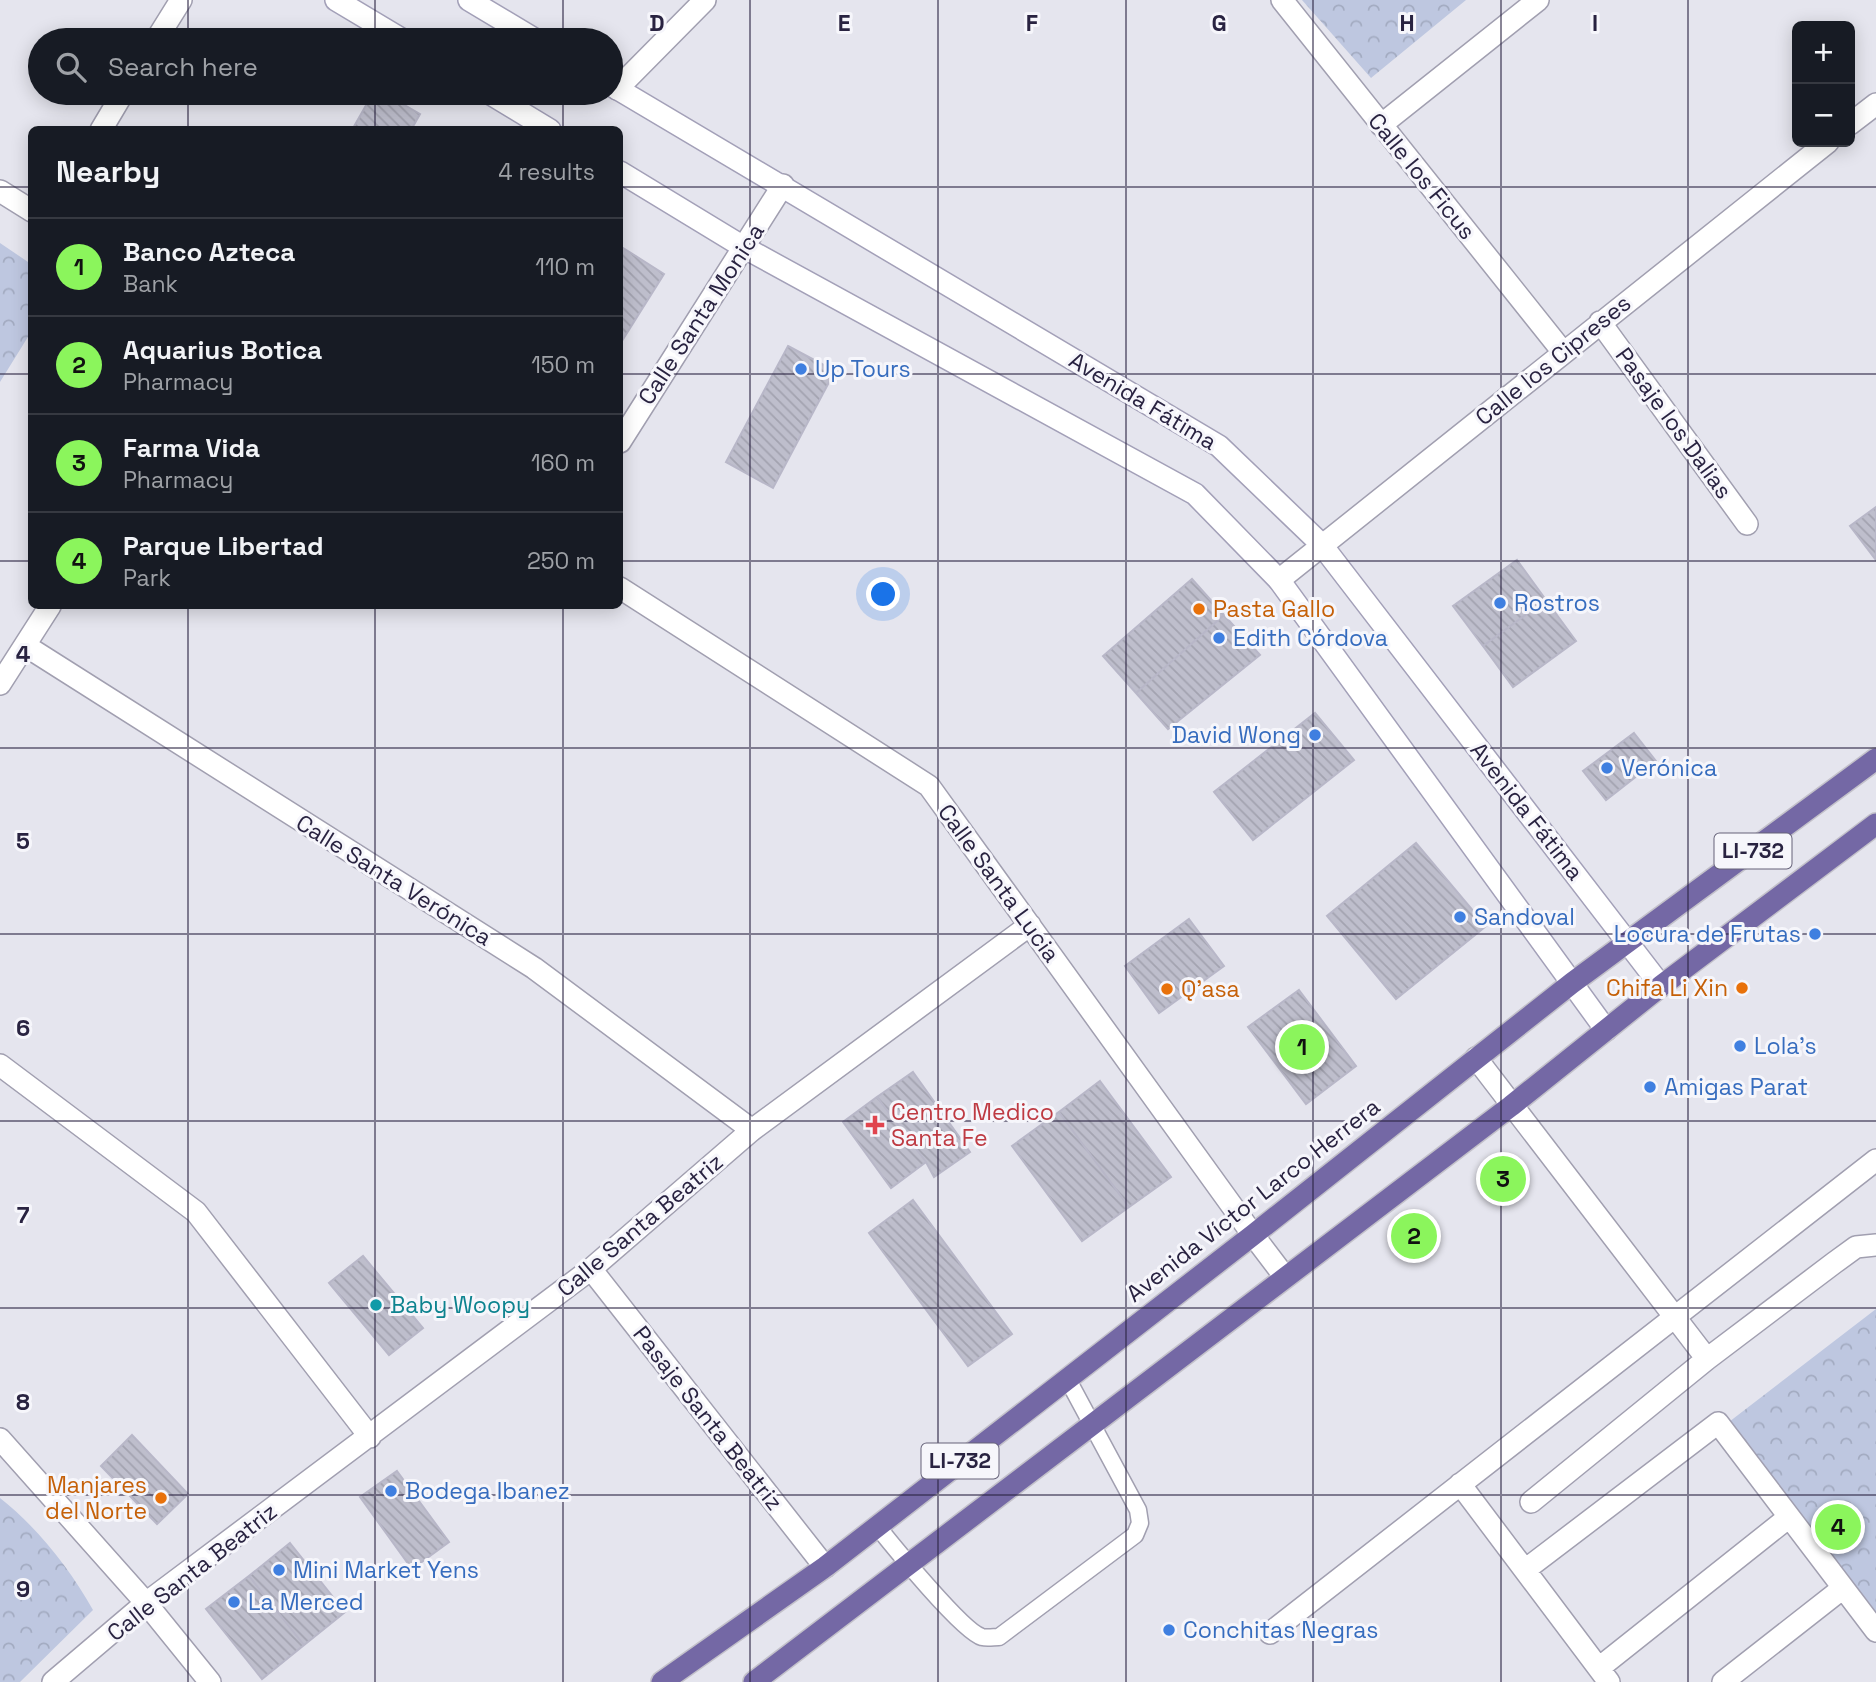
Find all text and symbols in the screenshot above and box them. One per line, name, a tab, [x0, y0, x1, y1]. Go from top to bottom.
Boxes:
text: D	[649, 8, 665, 38]
text: E	[838, 8, 850, 38]
text: F	[1026, 8, 1038, 38]
text: G	[1211, 8, 1227, 38]
text: H	[1399, 8, 1415, 38]
text: I	[1592, 8, 1598, 38]
map controls	[1792, 21, 1855, 147]
button: +	[1792, 21, 1855, 84]
search box	[28, 28, 623, 105]
icon: search	[52, 48, 90, 86]
text: Search here	[108, 50, 258, 84]
button: −	[1792, 84, 1855, 147]
street label: Calle los Ficus	[1362, 106, 1482, 246]
text: Nearby	[56, 152, 160, 191]
text: 4 results	[498, 157, 595, 187]
street label: Calle Santa Monica	[631, 218, 771, 410]
text: Banco Azteca	[123, 235, 295, 269]
text: 1	[74, 252, 84, 282]
text: 110 m	[535, 252, 595, 282]
text: Bank	[123, 269, 178, 299]
street label: Calle los Cipreses	[1469, 288, 1637, 432]
text: Aquarius Botica	[123, 333, 322, 367]
street label: Pasaje los Dalias	[1609, 341, 1739, 505]
street label: Avenida Fátima	[1064, 345, 1222, 457]
text: 2	[72, 350, 86, 380]
text: 150 m	[531, 350, 595, 380]
place label: Up Tours	[815, 354, 911, 384]
marker: Up Tours	[793, 361, 809, 377]
text: Pharmacy	[123, 367, 233, 397]
text: Farma Vida	[123, 431, 260, 465]
text: 3	[72, 448, 86, 478]
text: 160 m	[531, 448, 595, 478]
text: Pharmacy	[123, 465, 233, 495]
text: Parque Libertad	[123, 529, 324, 563]
text: 4	[72, 546, 86, 576]
text: 250 m	[527, 546, 595, 576]
text: Park	[123, 563, 171, 593]
your location	[866, 577, 900, 611]
place label: Rostros	[1514, 588, 1600, 618]
place label: Pasta Gallo	[1213, 594, 1335, 624]
marker: Rostros	[1492, 595, 1508, 611]
marker: Pasta Gallo	[1191, 601, 1207, 617]
place label: Edith Córdova	[1233, 623, 1388, 653]
marker: Edith Córdova	[1211, 630, 1227, 646]
text: 4	[16, 639, 31, 669]
place label: David Wong	[1172, 720, 1301, 750]
marker: David Wong	[1307, 727, 1323, 743]
street label: Avenida Fátima	[1464, 736, 1590, 886]
place label: Verónica	[1621, 753, 1717, 783]
marker: Verónica	[1599, 760, 1615, 776]
street label: Calle Santa Lucia	[931, 798, 1067, 968]
street label: Calle Santa Verónica	[290, 808, 498, 952]
text: 5	[16, 826, 30, 856]
road number: LI-732	[1714, 834, 1792, 868]
place label: Sandoval	[1474, 902, 1575, 932]
marker: Sandoval	[1452, 909, 1468, 925]
place label: Locura de Frutas	[1614, 919, 1801, 949]
marker: Locura de Frutas	[1807, 926, 1823, 942]
place label: Chifa Li Xin	[1606, 973, 1728, 1003]
place label: Q'asa	[1181, 974, 1240, 1004]
marker: Chifa Li Xin	[1734, 980, 1750, 996]
marker: Q'asa	[1159, 981, 1175, 997]
text: 6	[16, 1013, 30, 1043]
pin: 1	[1279, 1021, 1325, 1073]
place label: Lola's	[1754, 1031, 1817, 1061]
marker: Lola's	[1732, 1038, 1748, 1054]
place label: Amigas Parat	[1664, 1072, 1808, 1102]
marker: Amigas Parat	[1642, 1079, 1658, 1095]
street label: Avenida Víctor Larco Herrera	[1120, 1092, 1386, 1308]
place label: Centro Medico Santa Fe	[891, 1097, 1054, 1153]
marker: Centro Medico Santa Fe	[865, 1115, 885, 1135]
street label: Calle Santa Beatriz	[551, 1147, 729, 1303]
pin: 3	[1480, 1153, 1526, 1205]
text: 7	[17, 1200, 30, 1230]
pin: 2	[1391, 1210, 1437, 1262]
place label: Baby Woopy	[390, 1290, 530, 1320]
marker: Baby Woopy	[368, 1297, 384, 1313]
street label: Pasaje Santa Beatriz	[627, 1320, 789, 1516]
text: 8	[16, 1387, 30, 1417]
road number: LI-732	[922, 1444, 998, 1478]
place label: Manjares del Norte	[45, 1470, 147, 1526]
place label: Bodega Ibanez	[405, 1476, 570, 1506]
marker: Bodega Ibanez	[383, 1483, 399, 1499]
marker: Manjares del Norte	[153, 1490, 169, 1506]
street label: Calle Santa Beatriz	[101, 1496, 283, 1648]
pin: 4	[1815, 1501, 1861, 1553]
place label: Mini Market Yens	[293, 1555, 479, 1585]
marker: Mini Market Yens	[271, 1562, 287, 1578]
text: 9	[16, 1574, 30, 1604]
place label: La Merced	[248, 1587, 364, 1617]
marker: La Merced	[226, 1594, 242, 1610]
place label: Conchitas Negras	[1183, 1615, 1378, 1645]
marker: Conchitas Negras	[1161, 1622, 1177, 1638]

